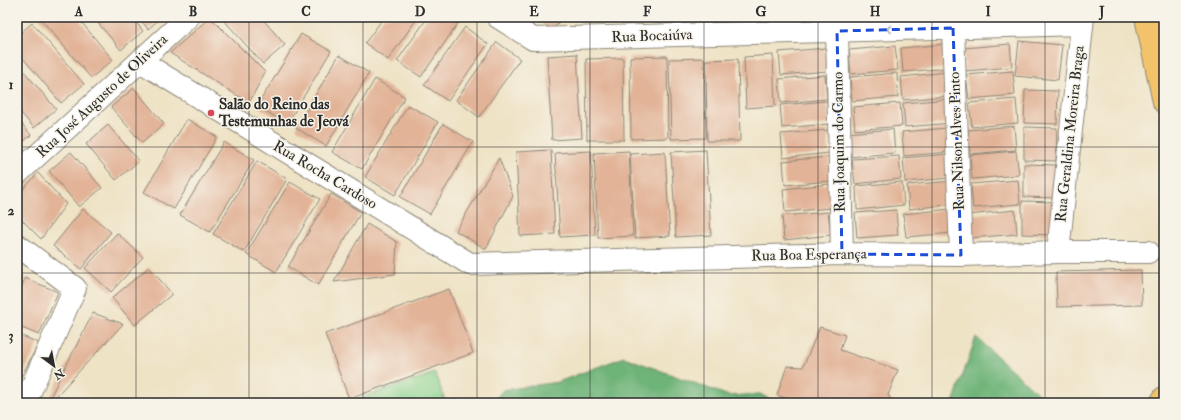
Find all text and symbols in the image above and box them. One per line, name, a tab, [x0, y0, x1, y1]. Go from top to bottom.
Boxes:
text: A	[74, 4, 84, 20]
text: B	[189, 4, 197, 20]
text: C	[301, 4, 311, 20]
text: D	[415, 4, 426, 20]
text: E	[529, 4, 539, 20]
text: F	[643, 4, 652, 20]
text: G	[756, 4, 767, 20]
text: H	[870, 4, 881, 20]
text: I	[985, 4, 991, 20]
text: J	[1098, 4, 1105, 21]
street label: Rua Bocaiúva	[611, 25, 694, 47]
one-way arrow	[886, 25, 892, 34]
street label: Rua José Augusto de Oliveira	[32, 29, 173, 163]
street label: Rua Geraldina Moreira Braga	[1051, 44, 1089, 223]
street label: Rua Nilson Alves Pinto	[945, 71, 969, 211]
street label: Rua Joaquim do Carmo	[828, 72, 851, 212]
text: 1	[9, 77, 14, 93]
place label: Salão do Reino das Testemunhas de Jeová	[218, 95, 350, 132]
marker: Salão do Reino das Testemunhas de Jeová	[206, 108, 216, 118]
street label: Rua Rocha Cardoso	[269, 136, 381, 214]
text: 2	[8, 203, 15, 219]
street label: Rua Boa Esperança	[751, 244, 868, 267]
text: 3	[9, 328, 14, 344]
north arrow	[34, 346, 74, 386]
text: N	[50, 365, 68, 383]

